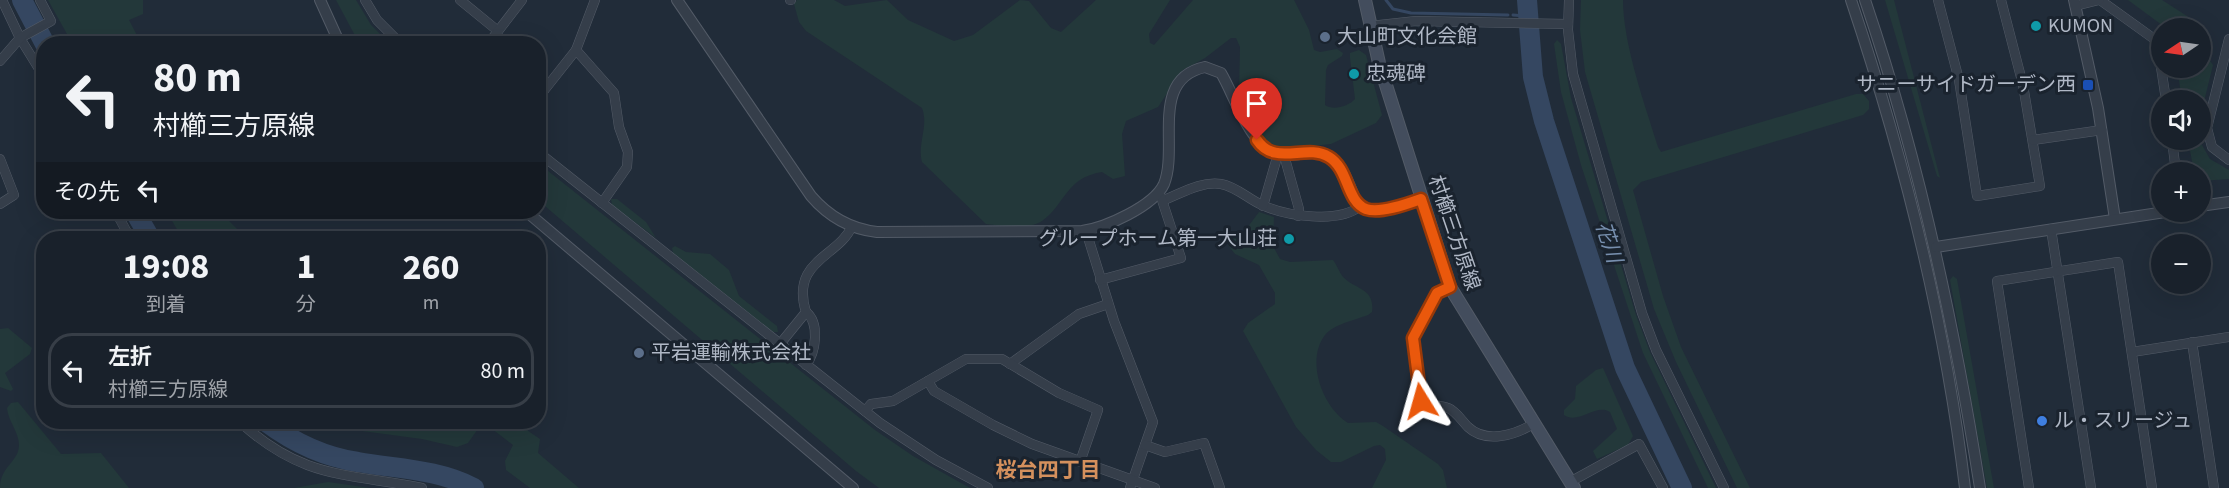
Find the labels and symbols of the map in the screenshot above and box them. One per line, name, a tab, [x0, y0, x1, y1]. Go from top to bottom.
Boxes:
place label: KUMON	[2048, 12, 2113, 40]
north arrow	[2151, 18, 2211, 78]
marker: KUMON	[2029, 19, 2043, 33]
place label: 大山町文化会館	[1337, 23, 1477, 51]
marker: 大山町文化会館	[1318, 30, 1332, 44]
place label: 忠魂碑	[1366, 60, 1426, 88]
marker: 忠魂碑	[1347, 67, 1361, 81]
place label: サニーサイドガーデン西	[1856, 71, 2076, 99]
pin	[1231, 78, 1282, 140]
marker: サニーサイドガーデン西	[2081, 78, 2095, 92]
street label: 村櫛三方原線	[1421, 172, 1487, 294]
water label: 花川	[1588, 217, 1630, 269]
place label: グループホーム第一大山荘	[1039, 225, 1277, 253]
marker: グループホーム第一大山荘	[1282, 232, 1296, 246]
place label: 平岩運輸株式会社	[651, 339, 811, 367]
marker: 平岩運輸株式会社	[632, 346, 646, 360]
position arrow	[1389, 369, 1453, 433]
place label: ル・スリージュ	[2054, 407, 2192, 435]
marker: ル・スリージュ	[2035, 414, 2049, 428]
district label: 桜台四丁目	[996, 455, 1101, 485]

